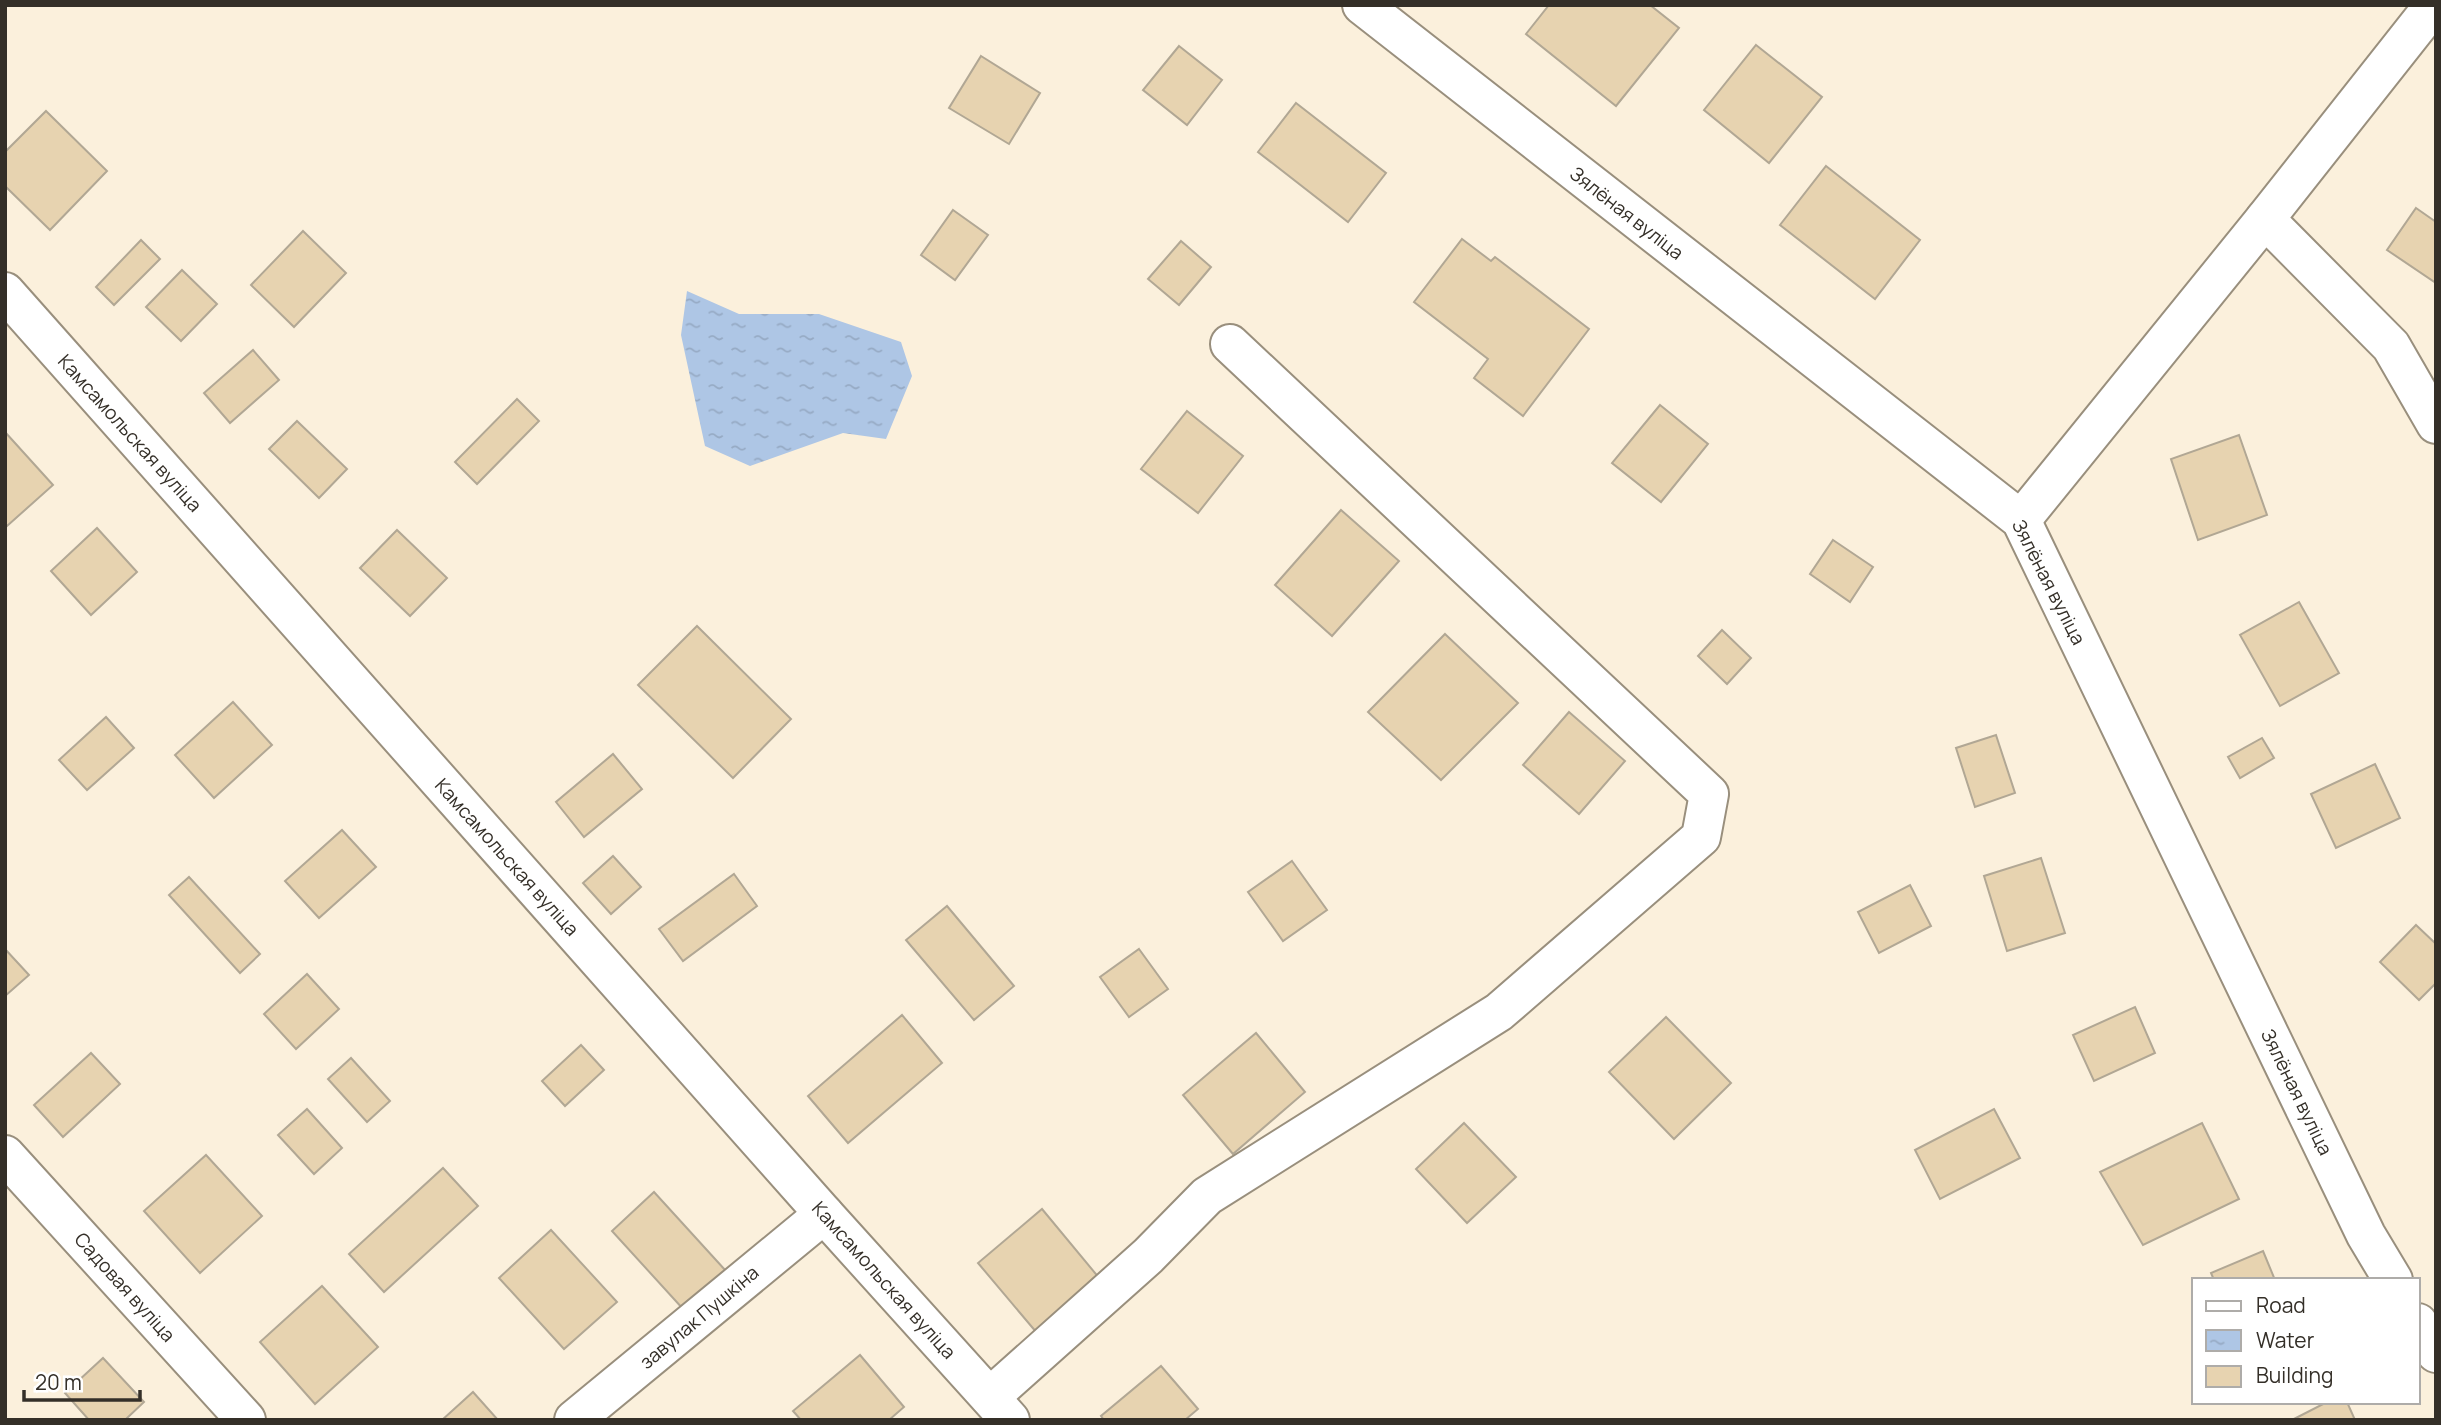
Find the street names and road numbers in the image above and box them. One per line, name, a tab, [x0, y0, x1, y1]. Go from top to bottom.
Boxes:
street label: Зялёная вуліца	[1565, 160, 1689, 266]
street label: Камсамольская вуліца	[52, 349, 208, 517]
street label: Зялёная вуліца	[2006, 515, 2092, 649]
street label: Камсамольская вуліца	[429, 773, 585, 941]
street label: Зялёная вуліца	[2255, 1025, 2339, 1159]
street label: Камсамольская вуліца	[806, 1196, 962, 1364]
street label: Садовая вуліца	[69, 1227, 181, 1347]
street label: завулак Пушкіна	[634, 1259, 764, 1375]

